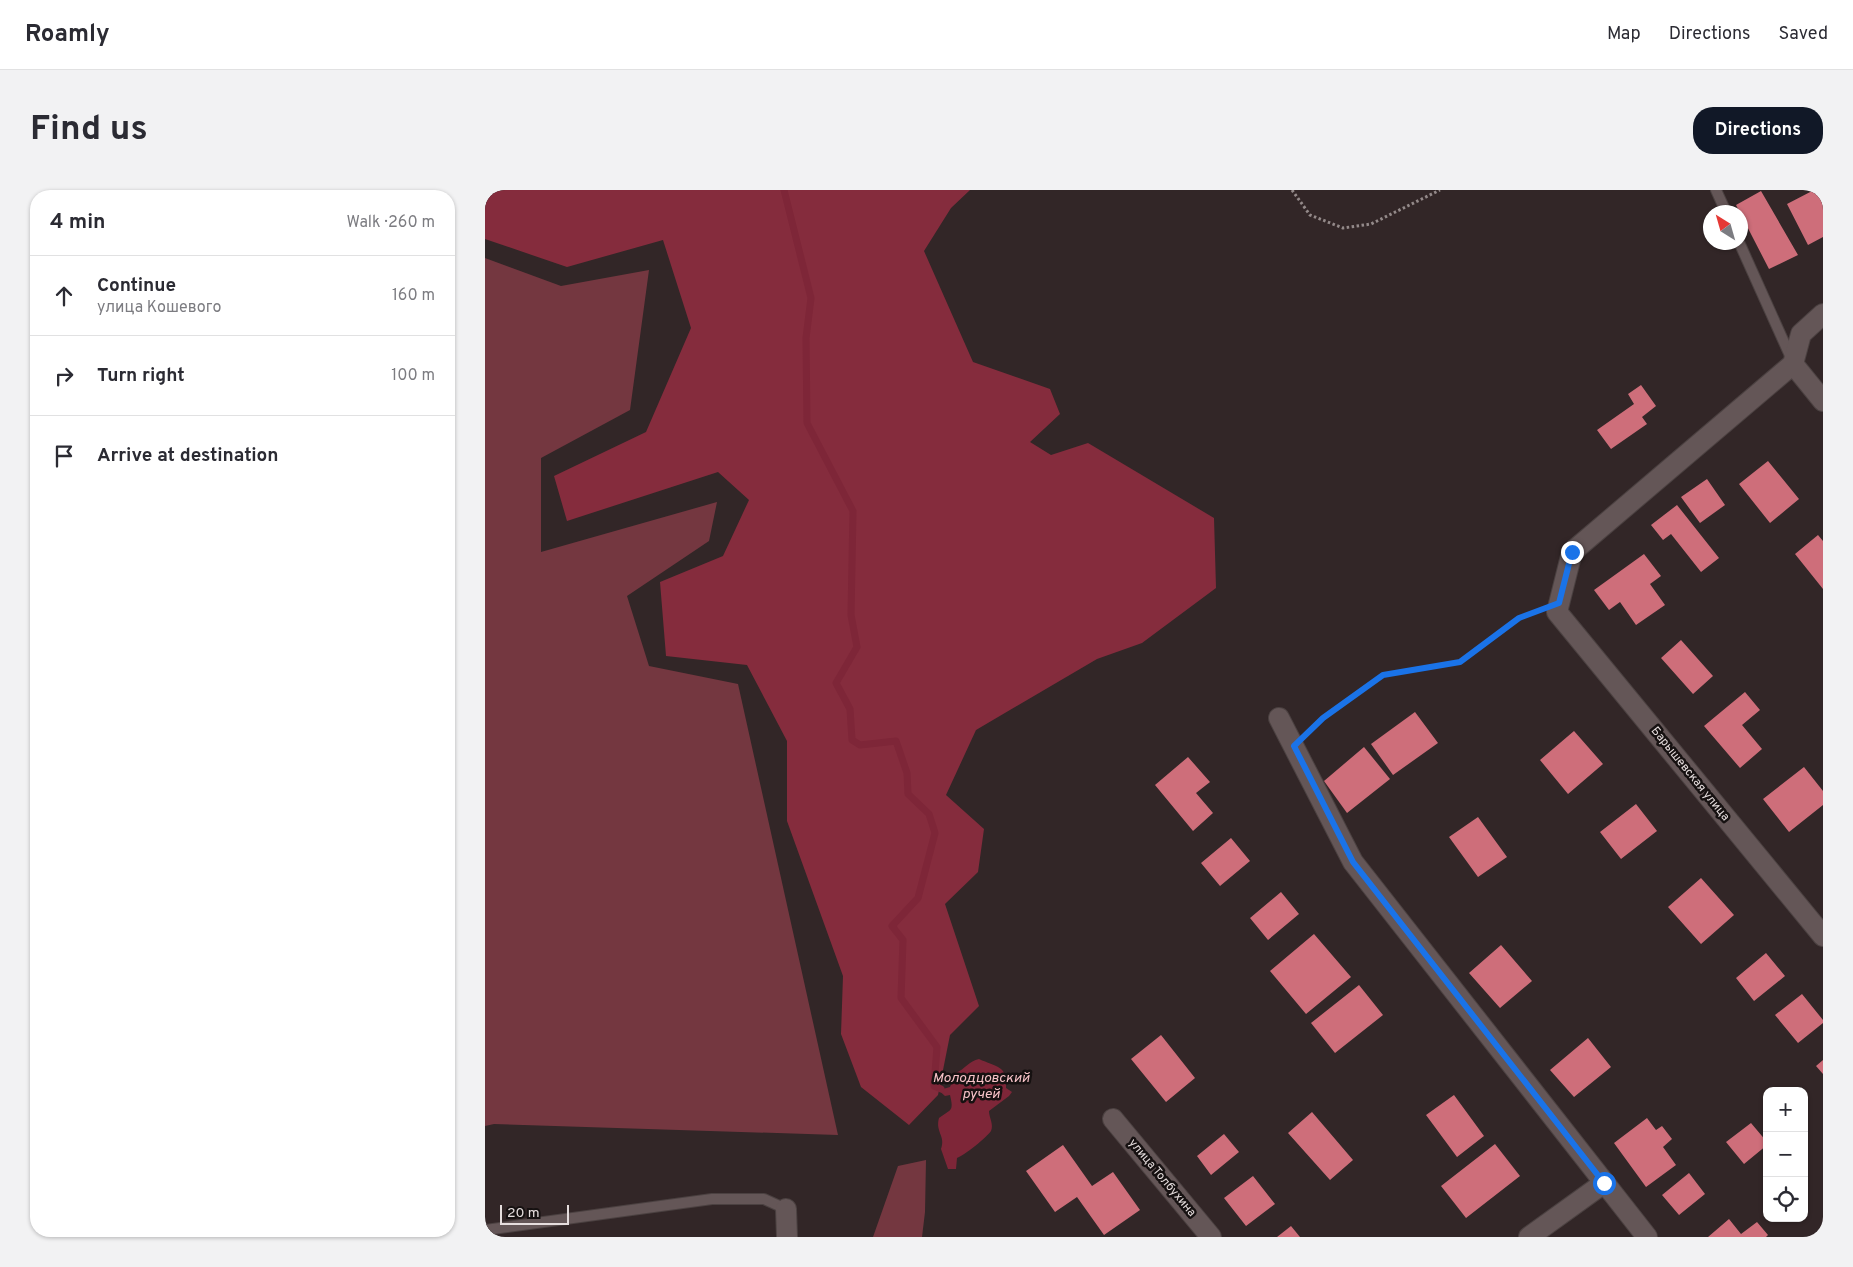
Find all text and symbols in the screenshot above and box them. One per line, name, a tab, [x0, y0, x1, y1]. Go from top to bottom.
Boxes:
text: Roamly	[25, 20, 110, 50]
text: Map	[1607, 23, 1641, 46]
text: Directions	[1669, 23, 1751, 46]
text: Saved	[1779, 23, 1828, 46]
button: Directions	[1693, 107, 1823, 154]
text: Find us	[30, 108, 148, 152]
north arrow	[1703, 205, 1748, 250]
text: 4 min	[50, 209, 106, 236]
text: Walk · 260 m	[346, 213, 435, 233]
text: Continue	[97, 274, 176, 298]
icon: ahead	[50, 282, 78, 310]
text: 160 m	[392, 286, 435, 306]
text: улица Кошевого	[97, 298, 222, 318]
icon: right	[50, 362, 78, 390]
text: Turn right	[97, 364, 185, 388]
text: 100 m	[391, 366, 435, 386]
icon: arrive	[50, 442, 78, 470]
text: Arrive at destination	[97, 444, 278, 468]
route end	[1561, 541, 1584, 564]
street label: Барышевская улица	[1647, 724, 1733, 824]
water label: Молодцовский ручей	[933, 1070, 1030, 1103]
map controls	[1763, 1087, 1808, 1222]
button: +	[1763, 1087, 1808, 1132]
button: −	[1763, 1132, 1808, 1177]
street label: улица Толбухина	[1125, 1136, 1199, 1220]
route start	[1593, 1172, 1616, 1195]
button: locate	[1763, 1177, 1808, 1222]
scale bar	[500, 1202, 569, 1225]
text: 20 m	[507, 1205, 540, 1222]

